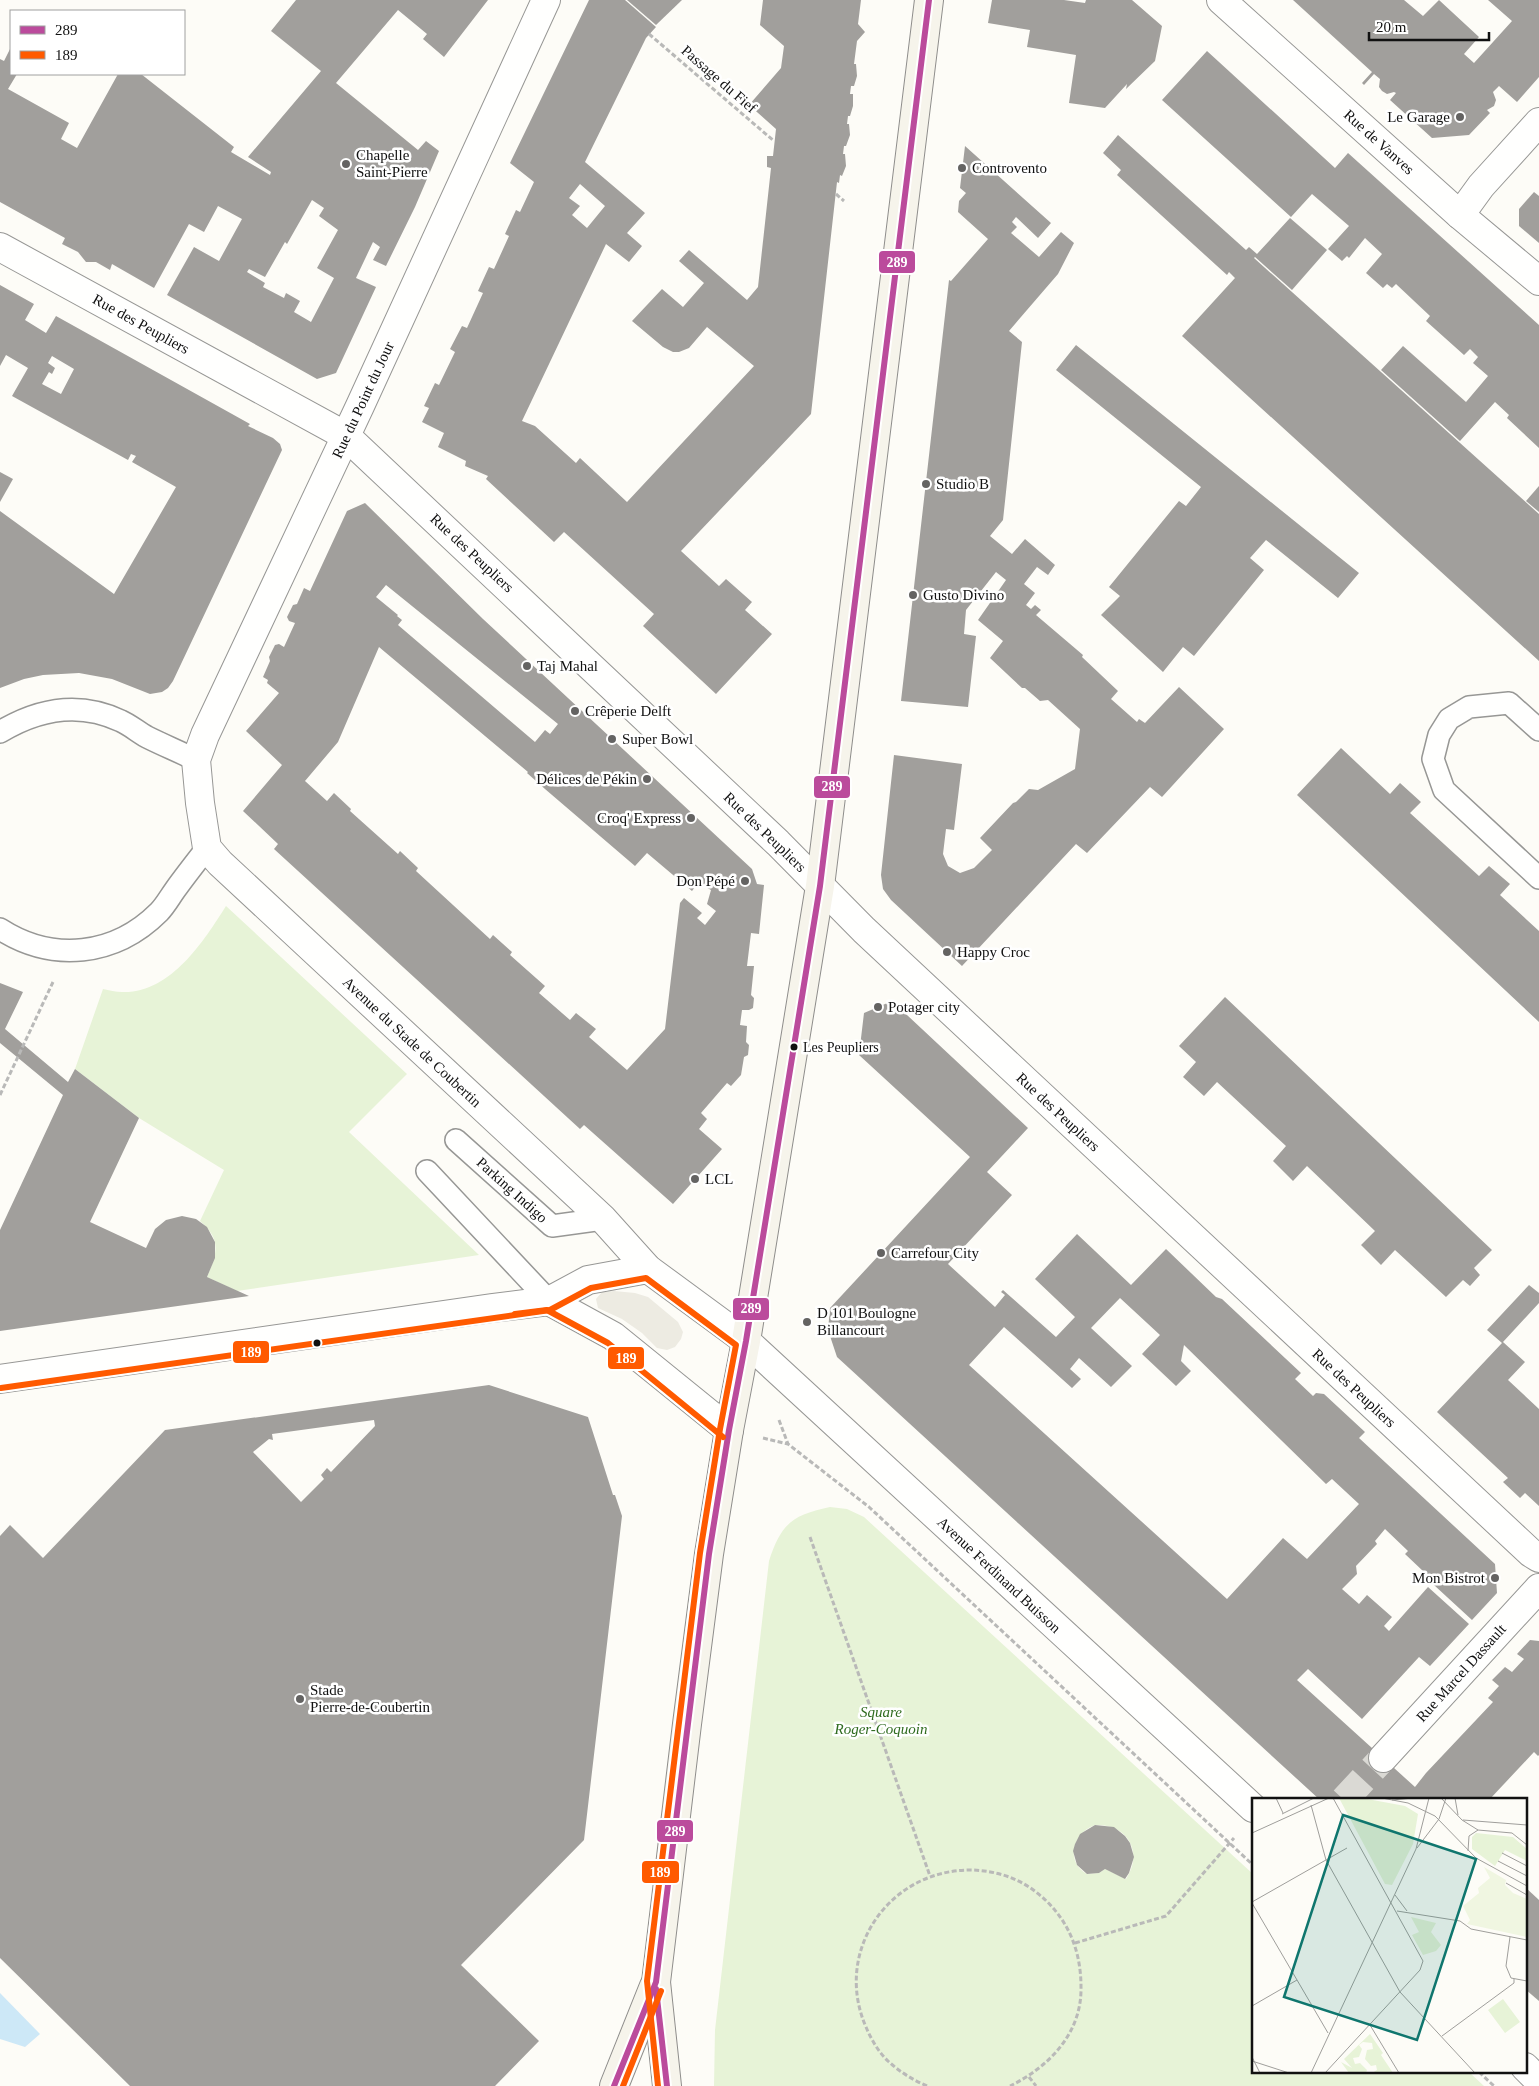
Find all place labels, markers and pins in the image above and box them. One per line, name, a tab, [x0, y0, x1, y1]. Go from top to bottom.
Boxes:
place label: Le Garage	[1387, 109, 1450, 125]
marker: Le Garage	[1454, 111, 1466, 123]
place label: Chapelle Saint-Pierre	[356, 147, 428, 180]
marker: Chapelle Saint-Pierre	[340, 158, 352, 170]
place label: Controvento	[972, 160, 1047, 176]
marker: Controvento	[956, 162, 968, 174]
place label: Studio B	[936, 476, 989, 492]
marker: Studio B	[920, 478, 932, 490]
place label: Gusto Divino	[923, 587, 1004, 603]
marker: Gusto Divino	[907, 589, 919, 601]
place label: Taj Mahal	[537, 658, 598, 674]
marker: Taj Mahal	[521, 660, 533, 672]
place label: Crêperie Delft	[585, 703, 672, 719]
marker: Crêperie Delft	[569, 705, 581, 717]
place label: Super Bowl	[622, 731, 693, 747]
marker: Super Bowl	[606, 733, 618, 745]
place label: Délices de Pékin	[536, 771, 637, 787]
marker: Délices de Pékin	[641, 773, 653, 785]
place label: Croq' Express	[597, 810, 681, 826]
marker: Croq' Express	[685, 812, 697, 824]
place label: Don Pépé	[676, 873, 735, 889]
marker: Don Pépé	[739, 875, 751, 887]
place label: Happy Croc	[957, 944, 1030, 960]
marker: Happy Croc	[941, 946, 953, 958]
place label: Potager city	[888, 999, 961, 1015]
marker: Potager city	[872, 1001, 884, 1013]
place label: Les Peupliers	[803, 1040, 879, 1055]
marker: Les Peupliers	[789, 1042, 799, 1052]
place label: LCL	[705, 1171, 733, 1187]
marker: LCL	[689, 1173, 701, 1185]
place label: Carrefour City	[891, 1245, 979, 1261]
marker: Carrefour City	[875, 1247, 887, 1259]
place label: D 101 Boulogne Billancourt	[817, 1305, 917, 1338]
marker: D 101 Boulogne Billancourt	[801, 1316, 813, 1328]
unlabelled marker	[312, 1338, 322, 1348]
place label: Mon Bistrot	[1412, 1570, 1486, 1586]
marker: Mon Bistrot	[1489, 1572, 1501, 1584]
place label: Stade Pierre-de-Coubertin	[310, 1682, 430, 1715]
marker: Stade Pierre-de-Coubertin	[294, 1693, 306, 1705]

